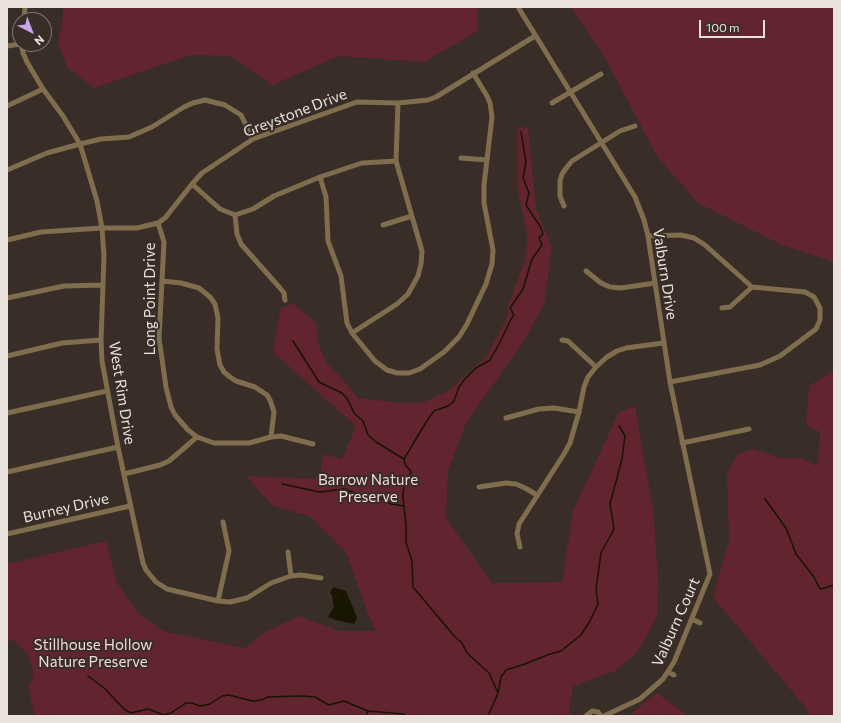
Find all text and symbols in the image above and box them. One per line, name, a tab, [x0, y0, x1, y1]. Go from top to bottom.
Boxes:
north arrow	[12, 12, 52, 52]
scale bar	[701, 12, 767, 38]
text: 100 m	[706, 20, 740, 34]
text: N	[32, 33, 47, 48]
street label: Greystone Drive	[241, 85, 349, 141]
street label: Valburn Drive	[649, 227, 681, 321]
street label: Long Point Drive	[141, 243, 159, 355]
street label: West Rim Drive	[105, 340, 139, 446]
park label: Barrow Nature Preserve	[318, 471, 418, 506]
street label: Burney Drive	[21, 489, 111, 527]
street label: Valburn Court	[648, 575, 704, 669]
park label: Stillhouse Hollow Nature Preserve	[34, 636, 152, 671]

